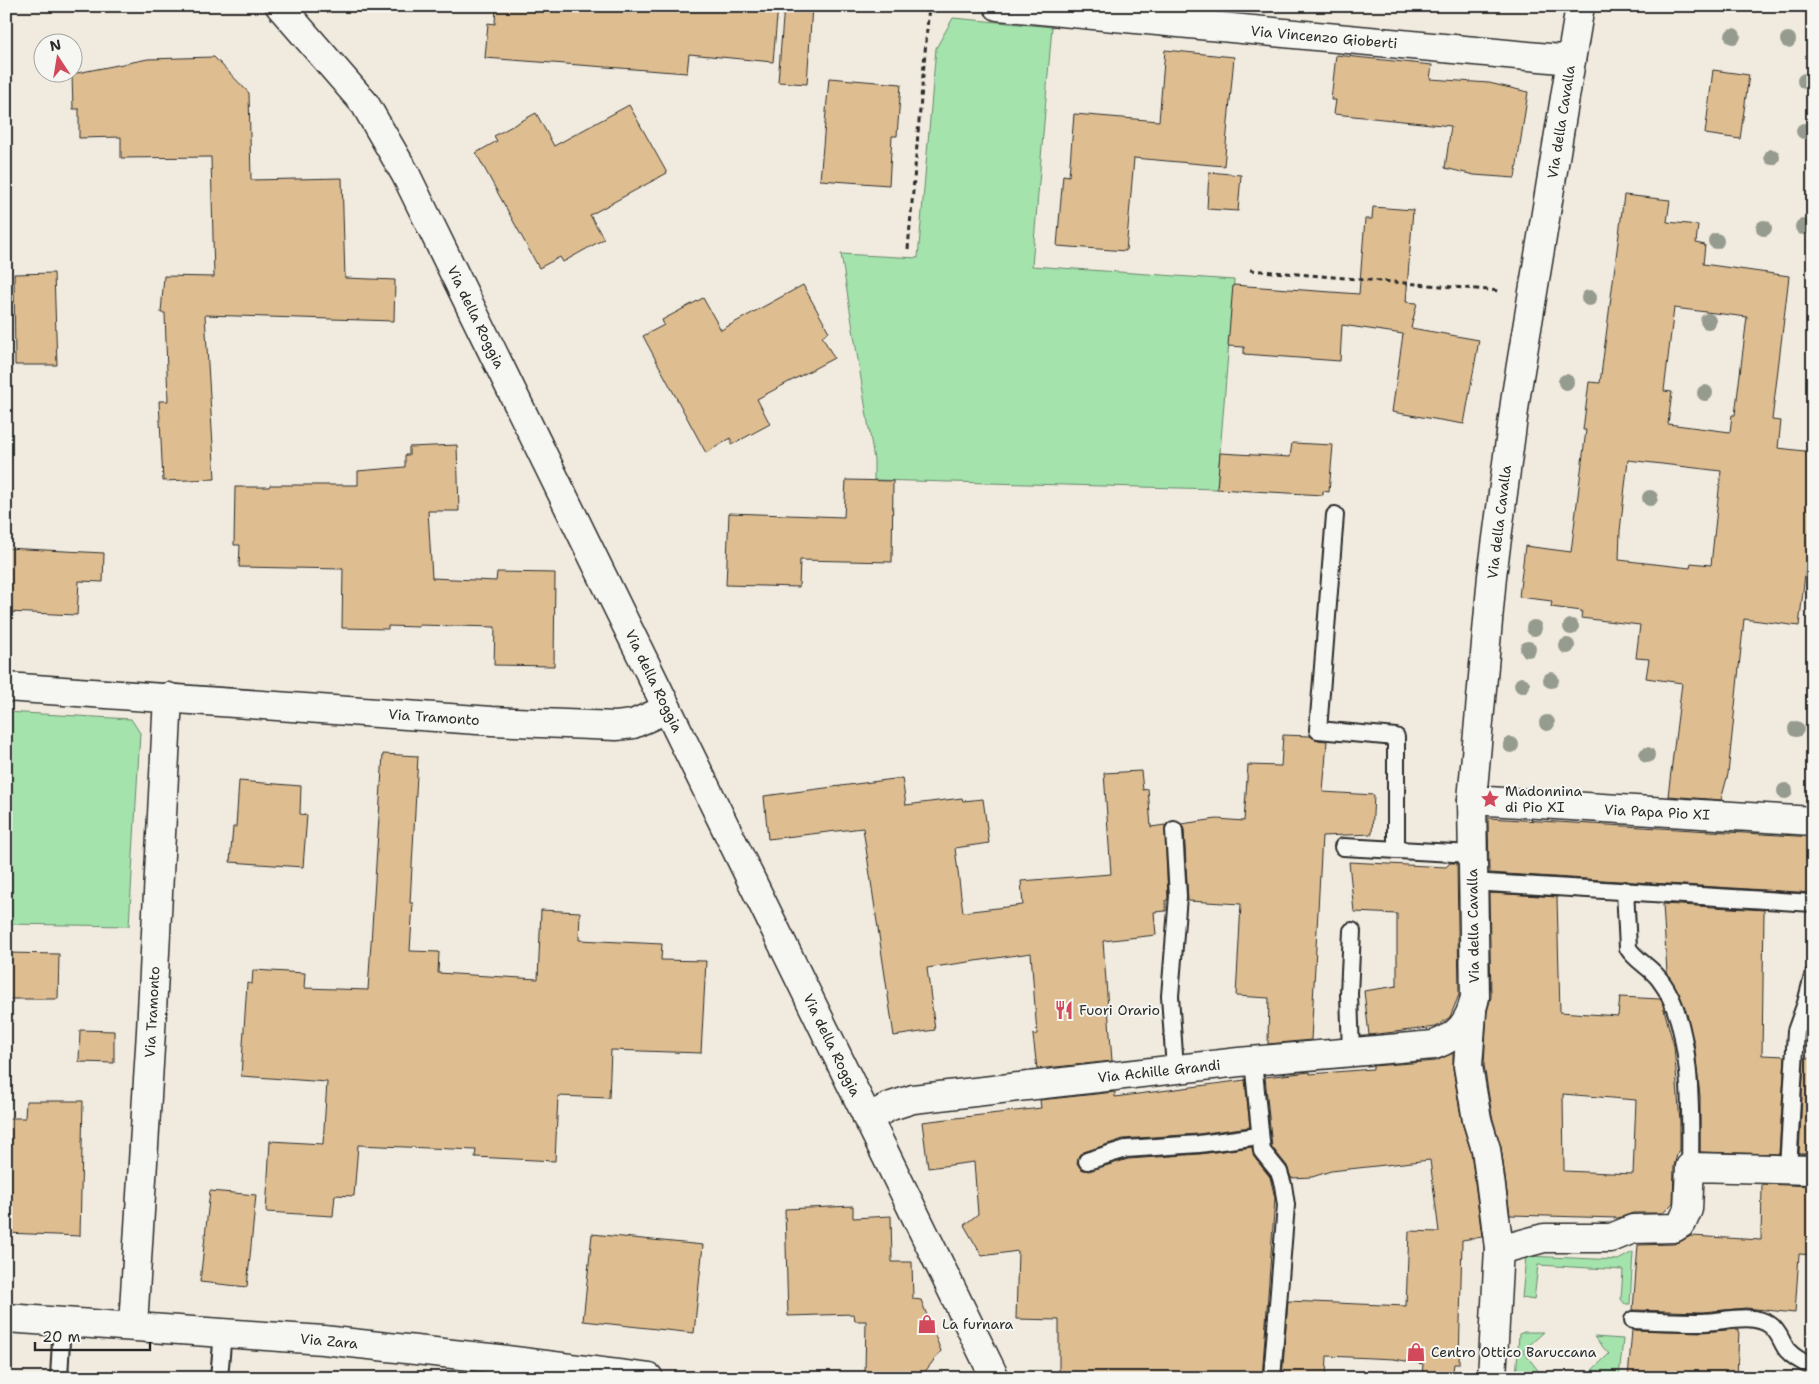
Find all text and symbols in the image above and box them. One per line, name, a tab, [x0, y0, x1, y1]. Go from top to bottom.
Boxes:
street label: Via Vincenzo Gioberti	[1250, 22, 1398, 52]
north arrow	[32, 32, 82, 82]
text: N	[48, 35, 63, 55]
street label: Via della Cavalla	[1543, 64, 1579, 180]
street label: Via della Roggia	[443, 263, 509, 372]
street label: Via della Cavalla	[1483, 464, 1515, 580]
street label: Via della Roggia	[621, 627, 687, 736]
street label: Via Tramonto	[388, 705, 480, 729]
place label: Madonnina di Pio XI	[1505, 782, 1582, 816]
place icon: Madonnina di Pio XI	[1479, 788, 1501, 810]
street label: Via Papa Pio XI	[1604, 800, 1711, 824]
street label: Via della Cavalla	[1463, 868, 1483, 983]
street label: Via Tramonto	[141, 966, 163, 1058]
street label: Via della Roggia	[799, 991, 865, 1100]
restaurant icon: Fuori Orario	[1053, 999, 1075, 1021]
place label: Fuori Orario	[1079, 1001, 1160, 1019]
street label: Via Achille Grandi	[1097, 1056, 1221, 1086]
shop icon: La furnara	[916, 1313, 938, 1335]
place label: La furnara	[942, 1315, 1014, 1333]
scale bar	[35, 1319, 150, 1351]
text: 20 m	[42, 1327, 81, 1347]
street label: Via Zara	[299, 1330, 359, 1353]
shop icon: Centro Ottico Baruccana	[1405, 1341, 1427, 1363]
place label: Centro Ottico Baruccana	[1431, 1343, 1597, 1361]

